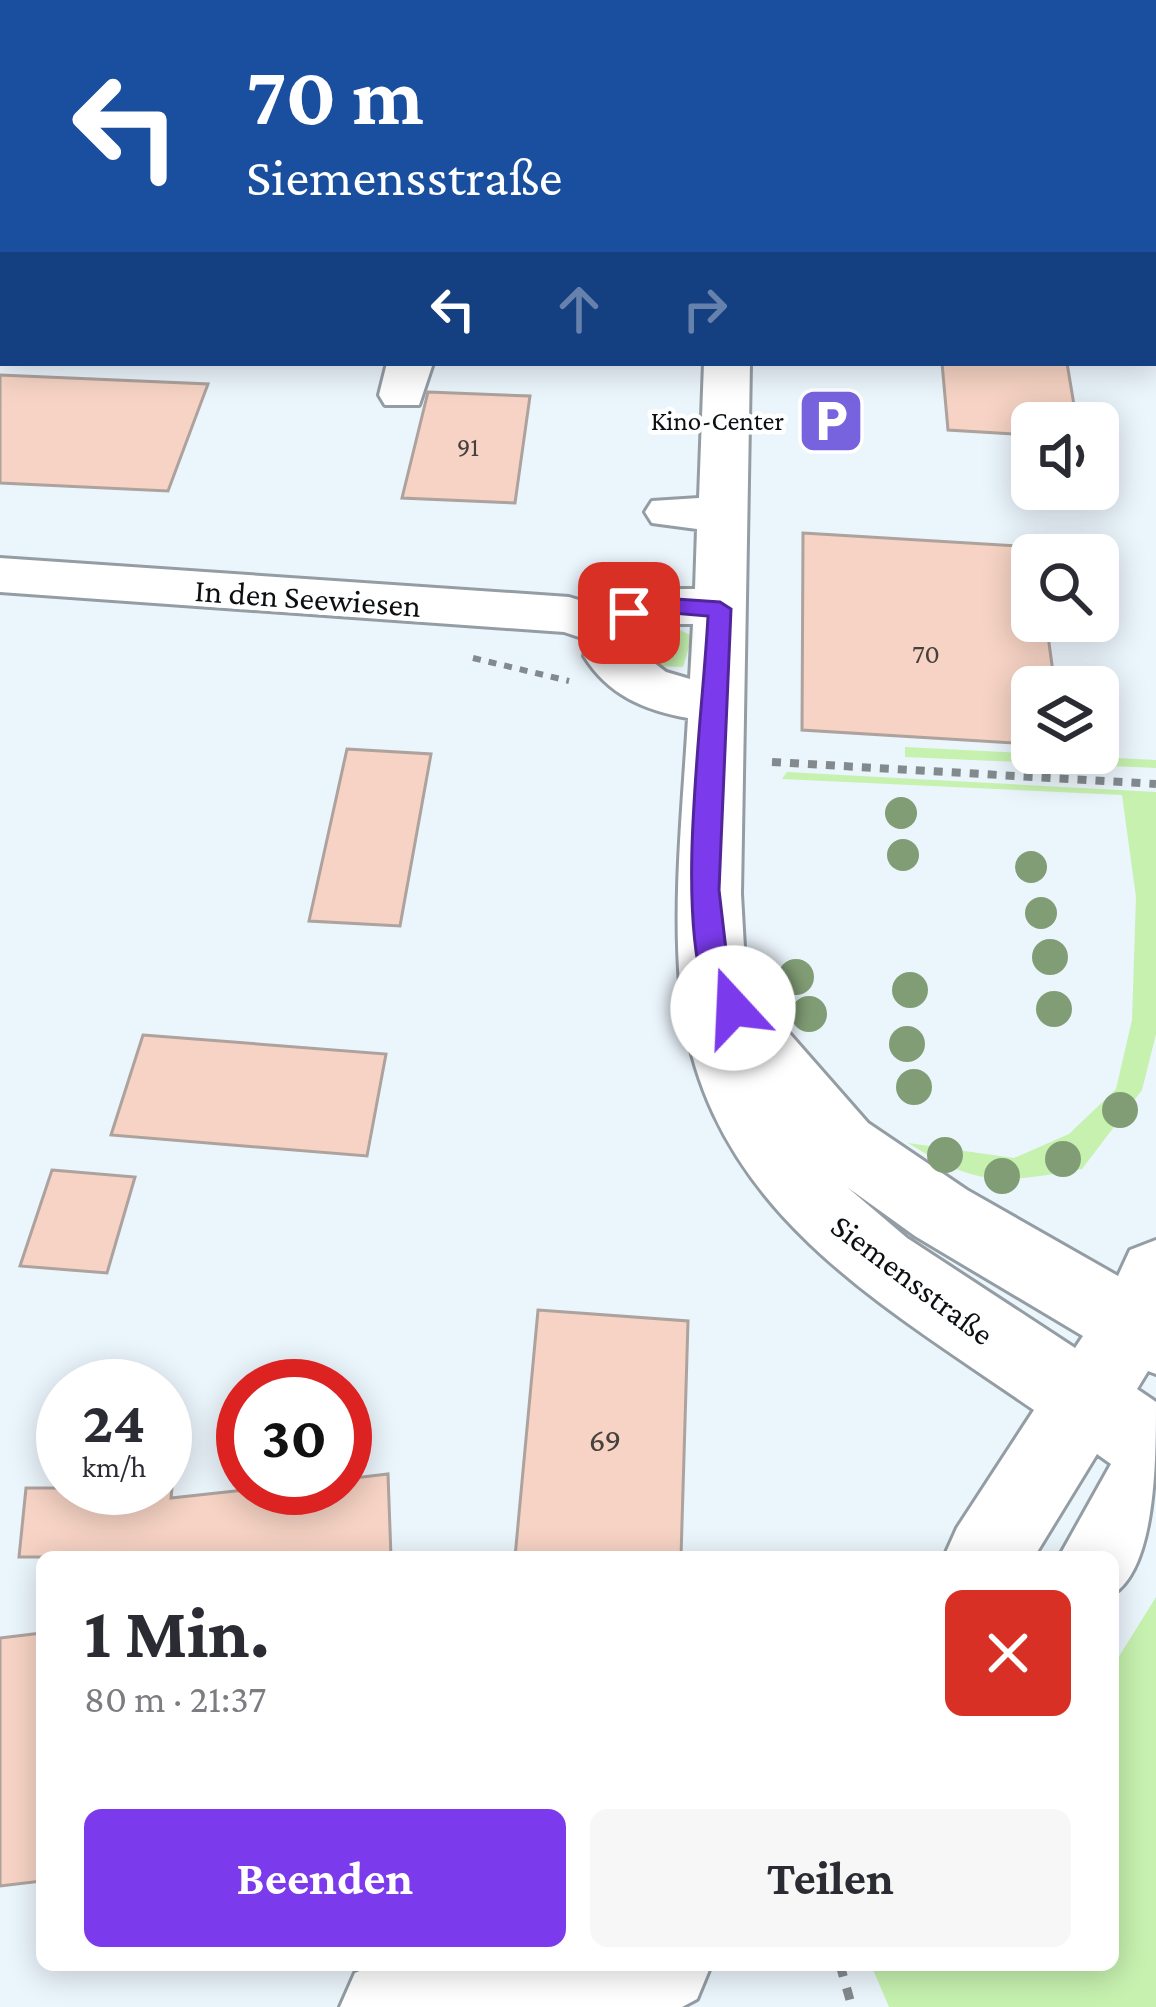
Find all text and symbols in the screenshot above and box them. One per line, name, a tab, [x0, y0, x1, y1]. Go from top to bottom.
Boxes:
icon: left	[48, 48, 204, 204]
text: 70 m	[246, 49, 424, 142]
text: Siemensstraße	[246, 147, 562, 207]
icon: left	[420, 276, 486, 342]
icon: ahead	[546, 276, 612, 342]
icon: right	[672, 276, 738, 342]
parking icon: Kino-Center	[796, 386, 866, 456]
map controls	[1011, 402, 1119, 774]
button: sound	[1011, 402, 1119, 510]
place label: Kino-Center	[651, 406, 784, 436]
house number: 91	[457, 432, 479, 462]
button: search	[1011, 534, 1119, 642]
pin	[578, 562, 680, 664]
street label: In den Seewiesen	[194, 571, 422, 624]
icon: arrive	[596, 580, 662, 646]
house number: 70	[912, 639, 940, 669]
button: layers	[1011, 666, 1119, 774]
position arrow	[670, 945, 796, 1071]
street label: Siemensstraße	[824, 1206, 1001, 1352]
speed limit sign: 30	[216, 1359, 372, 1515]
text: 24	[83, 1388, 145, 1455]
house number: 69	[589, 1421, 621, 1458]
text: km/h	[82, 1450, 146, 1483]
button: close	[945, 1590, 1071, 1716]
text: 1 Min.	[84, 1592, 270, 1672]
text: 80 m · 21:37	[84, 1677, 266, 1720]
button: Beenden	[84, 1809, 566, 1947]
button: Teilen	[590, 1809, 1071, 1947]

